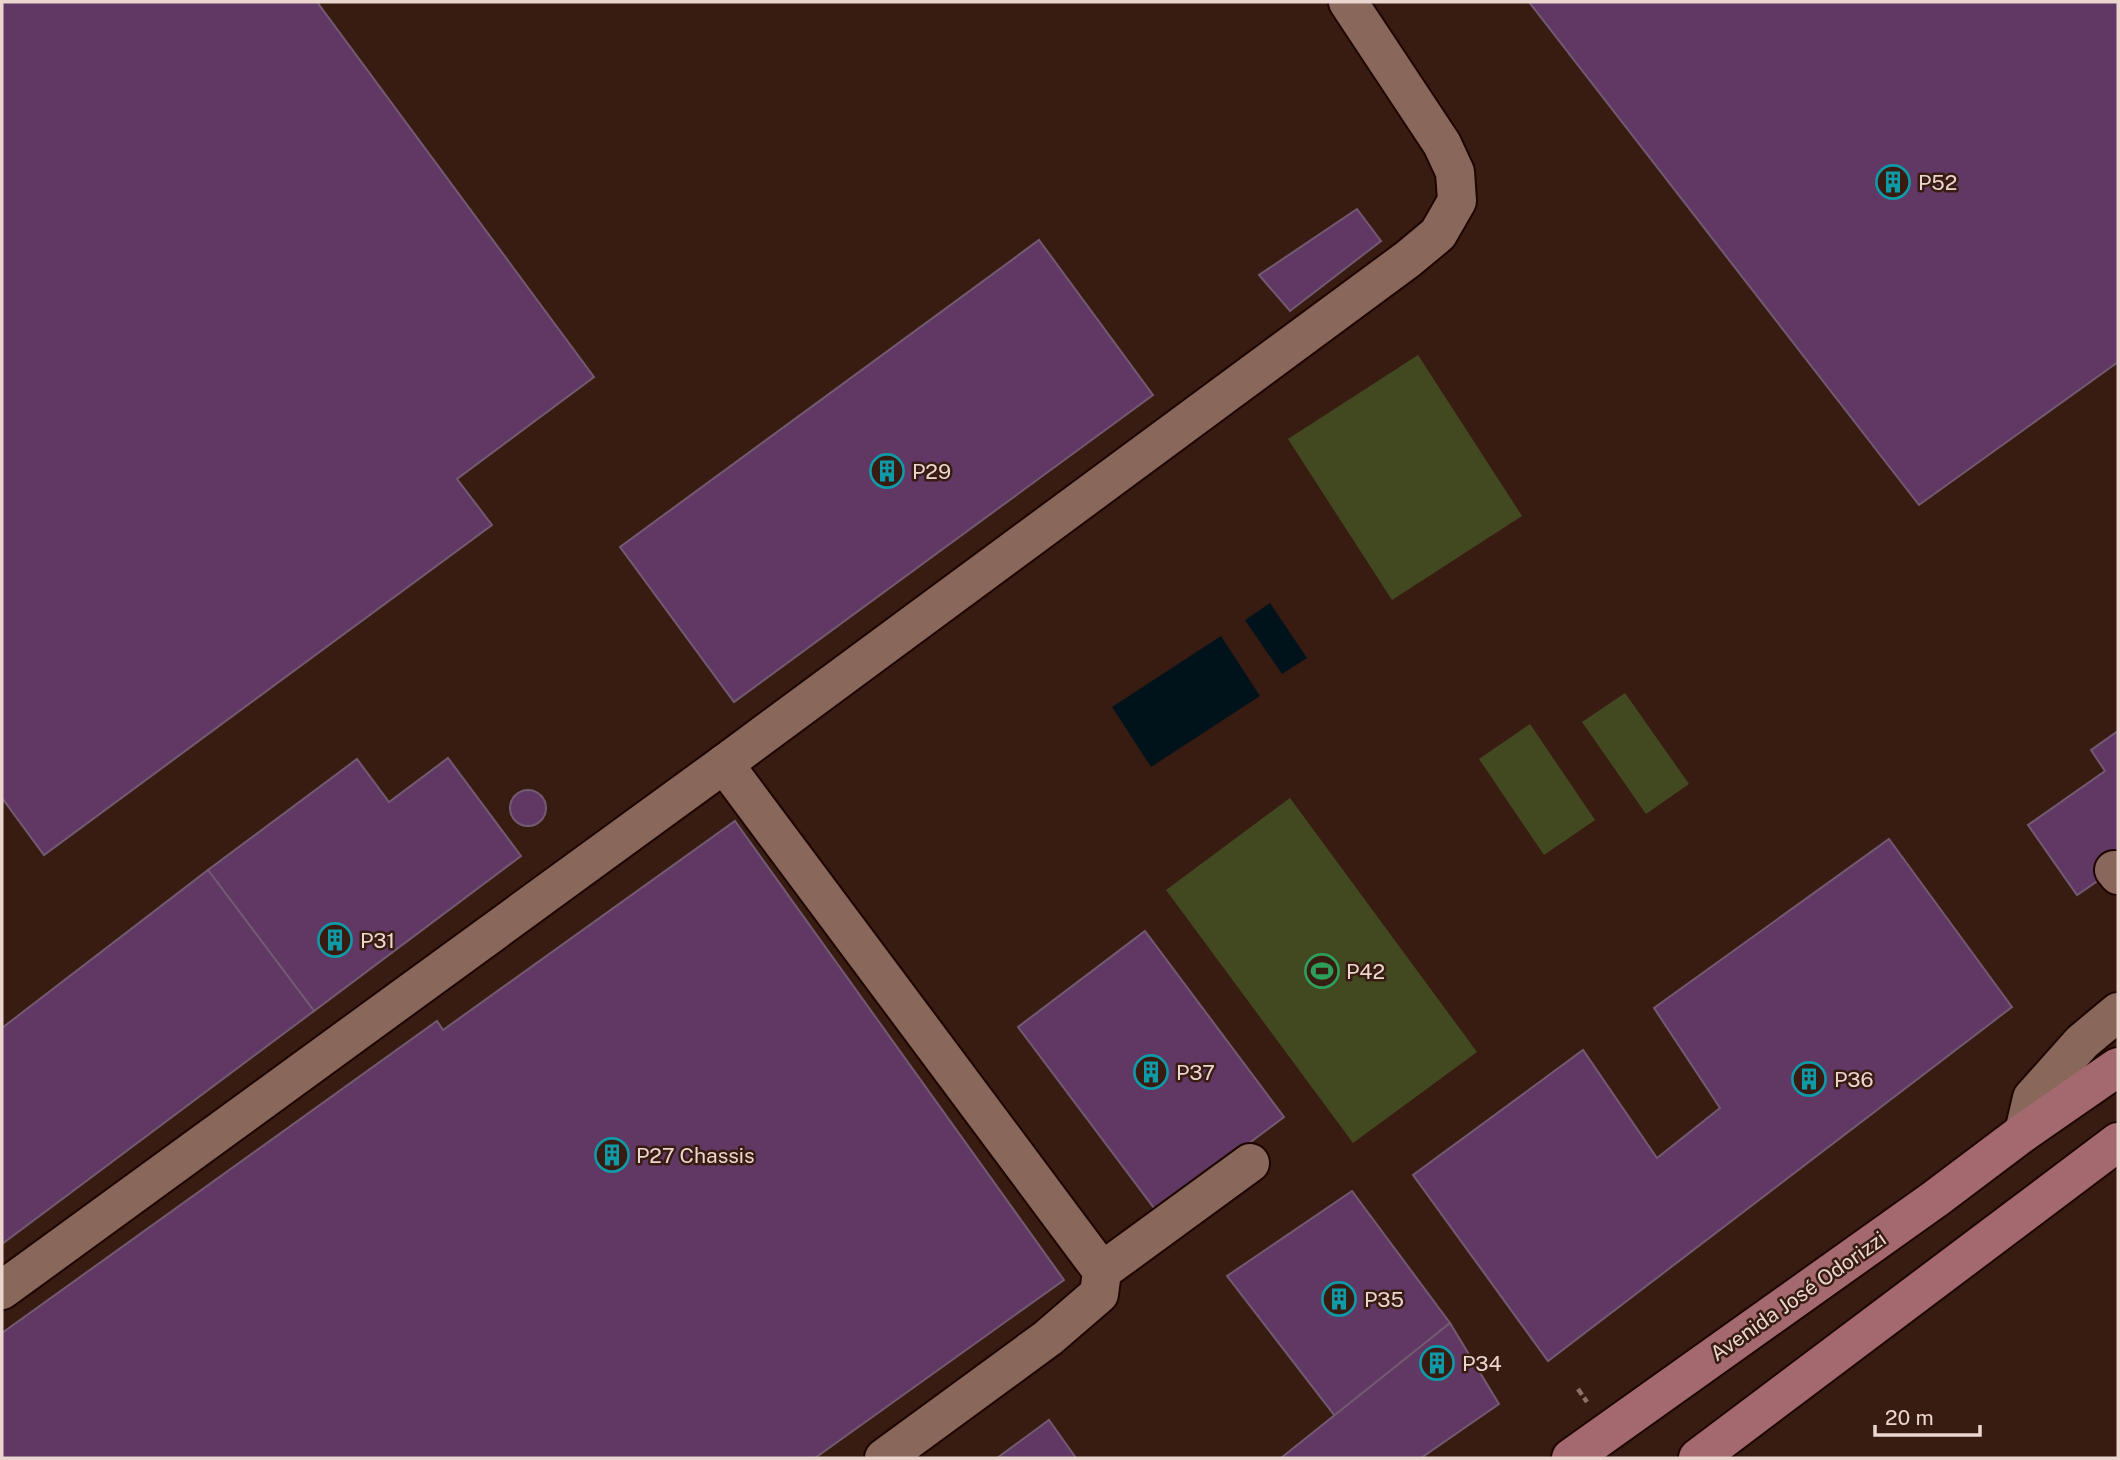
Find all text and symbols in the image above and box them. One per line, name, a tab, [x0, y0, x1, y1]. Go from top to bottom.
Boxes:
building icon: P52	[1874, 163, 1912, 201]
place label: P52	[1918, 170, 1957, 195]
building icon: P29	[868, 452, 906, 490]
place label: P29	[912, 459, 951, 484]
building icon: P31	[316, 921, 354, 959]
place label: P31	[360, 928, 395, 953]
sports icon: P42	[1303, 952, 1341, 990]
place label: P42	[1346, 959, 1385, 984]
building icon: P37	[1132, 1053, 1170, 1091]
place label: P37	[1176, 1060, 1215, 1085]
building icon: P36	[1790, 1060, 1828, 1098]
place label: P36	[1834, 1067, 1874, 1092]
building icon: P27 Chassis	[593, 1136, 631, 1174]
place label: P27 Chassis	[636, 1143, 755, 1168]
street label: Avenida José Odorizzi	[1705, 1226, 1891, 1366]
building icon: P35	[1320, 1280, 1358, 1318]
place label: P35	[1364, 1287, 1404, 1312]
building icon: P34	[1418, 1344, 1456, 1382]
place label: P34	[1462, 1351, 1502, 1376]
scale bar	[1875, 1394, 1980, 1438]
text: 20 m	[1885, 1405, 1934, 1430]

